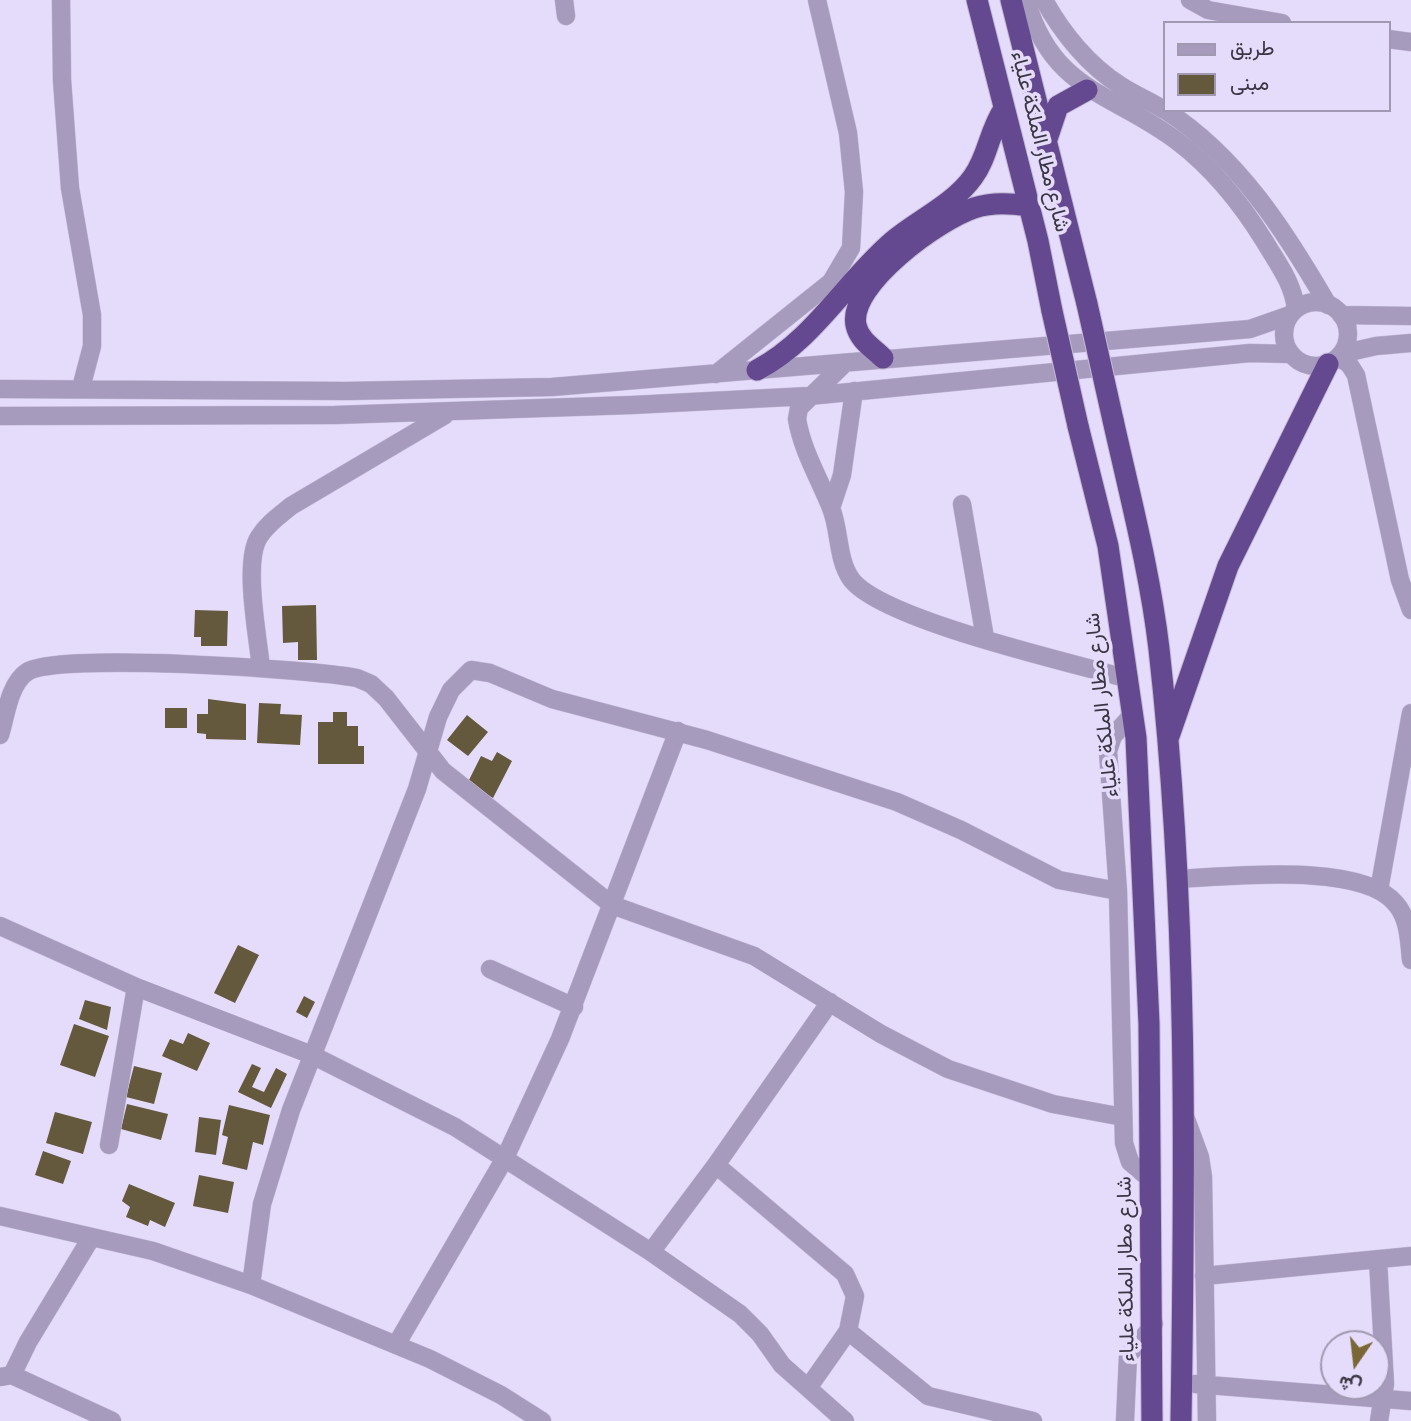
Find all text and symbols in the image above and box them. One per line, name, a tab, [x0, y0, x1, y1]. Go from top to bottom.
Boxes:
legend	[1162, 21, 1390, 112]
text: طريق	[1230, 36, 1275, 63]
street label: شارع مطار الملكة علياء	[1003, 49, 1073, 235]
text: مبنى	[1230, 71, 1269, 98]
street label: شارع مطار الملكة علياء	[1082, 611, 1126, 799]
street label: شارع مطار الملكة علياء	[1114, 1176, 1142, 1362]
north arrow	[1320, 1330, 1390, 1400]
text: ش	[1336, 1369, 1364, 1398]

